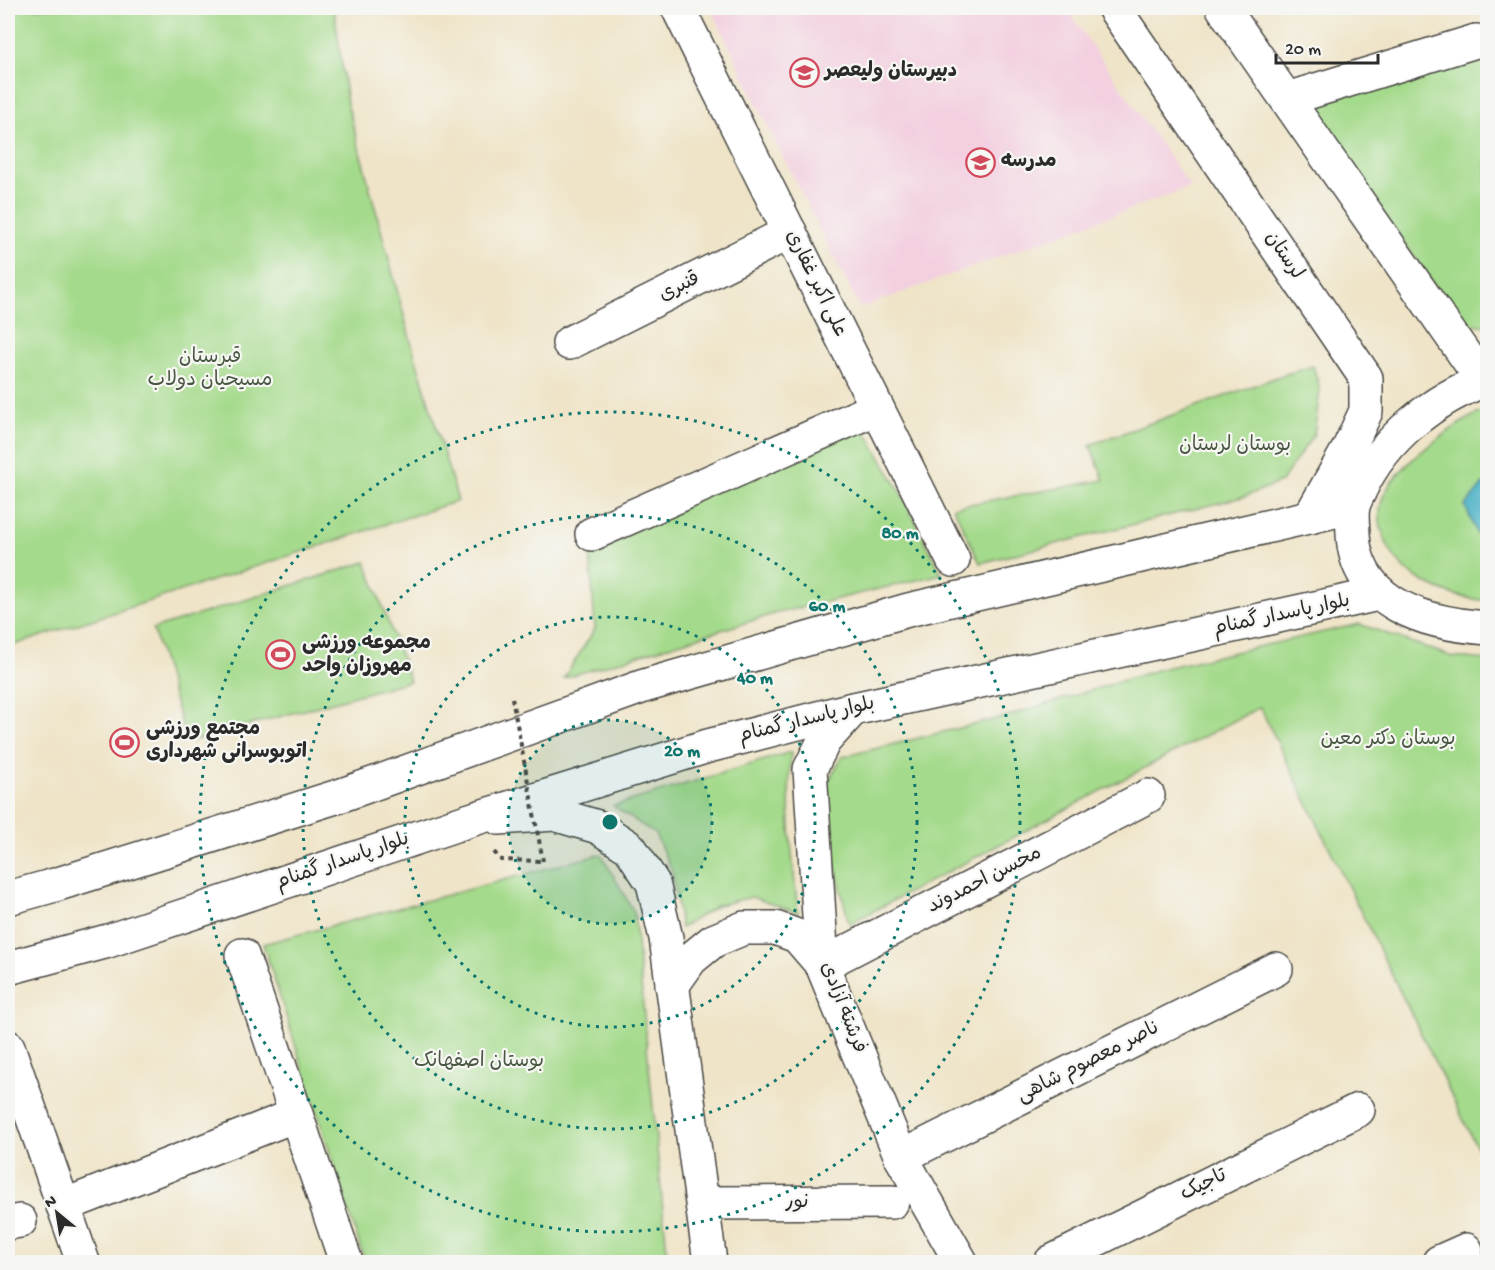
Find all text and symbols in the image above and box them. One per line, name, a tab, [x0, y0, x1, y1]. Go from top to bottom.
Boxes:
scale bar	[1276, 27, 1378, 65]
text: 20 m	[1285, 40, 1321, 61]
school or university icon: دبیرستان ولیعصر	[788, 56, 820, 88]
place label: دبیرستان ولیعصر	[823, 60, 957, 84]
school or university icon: مدرسه	[964, 146, 996, 178]
place label: مدرسه	[1001, 151, 1057, 174]
street label: علی اکبر غفاری	[779, 226, 852, 341]
street label: لرستان	[1259, 227, 1308, 284]
street label: قنبری	[655, 267, 704, 308]
park label: قبرستان مسیحیان دولاب	[148, 346, 272, 393]
park label: بوستان لرستان	[1179, 434, 1291, 458]
text: 80 m	[881, 524, 919, 545]
street label: بلوار پاسدار گمنام	[1211, 587, 1353, 643]
text: 60 m	[809, 597, 845, 618]
place label: مجموعه ورزشی مهروزان واحد	[302, 633, 431, 679]
sports icon: مجموعه ورزشی مهروزان واحد	[265, 639, 297, 671]
text: 40 m	[736, 669, 773, 690]
street label: بلوار پاسدار گمنام	[736, 690, 878, 750]
place label: مجتمع ورزشی اتوبوسرانی شهرداری	[146, 719, 307, 765]
sports icon: مجتمع ورزشی اتوبوسرانی شهرداری	[109, 726, 141, 758]
park label: بوستان دکتر معین	[1320, 728, 1456, 752]
text: 20 m	[664, 742, 700, 763]
centre of rings	[600, 812, 620, 832]
street label: بلوار پاسدار گمنام	[272, 826, 413, 896]
street label: محسن احمدوند	[924, 841, 1046, 920]
street label: فرشته آزادی	[814, 958, 873, 1057]
street label: ناصر معصوم شاهی	[1013, 1016, 1165, 1110]
park label: بوستان اصفهانک	[414, 1050, 544, 1074]
street label: تاجیک	[1177, 1164, 1231, 1207]
north arrow	[27, 1183, 87, 1243]
text: N	[42, 1192, 61, 1214]
street label: نور	[784, 1192, 809, 1215]

